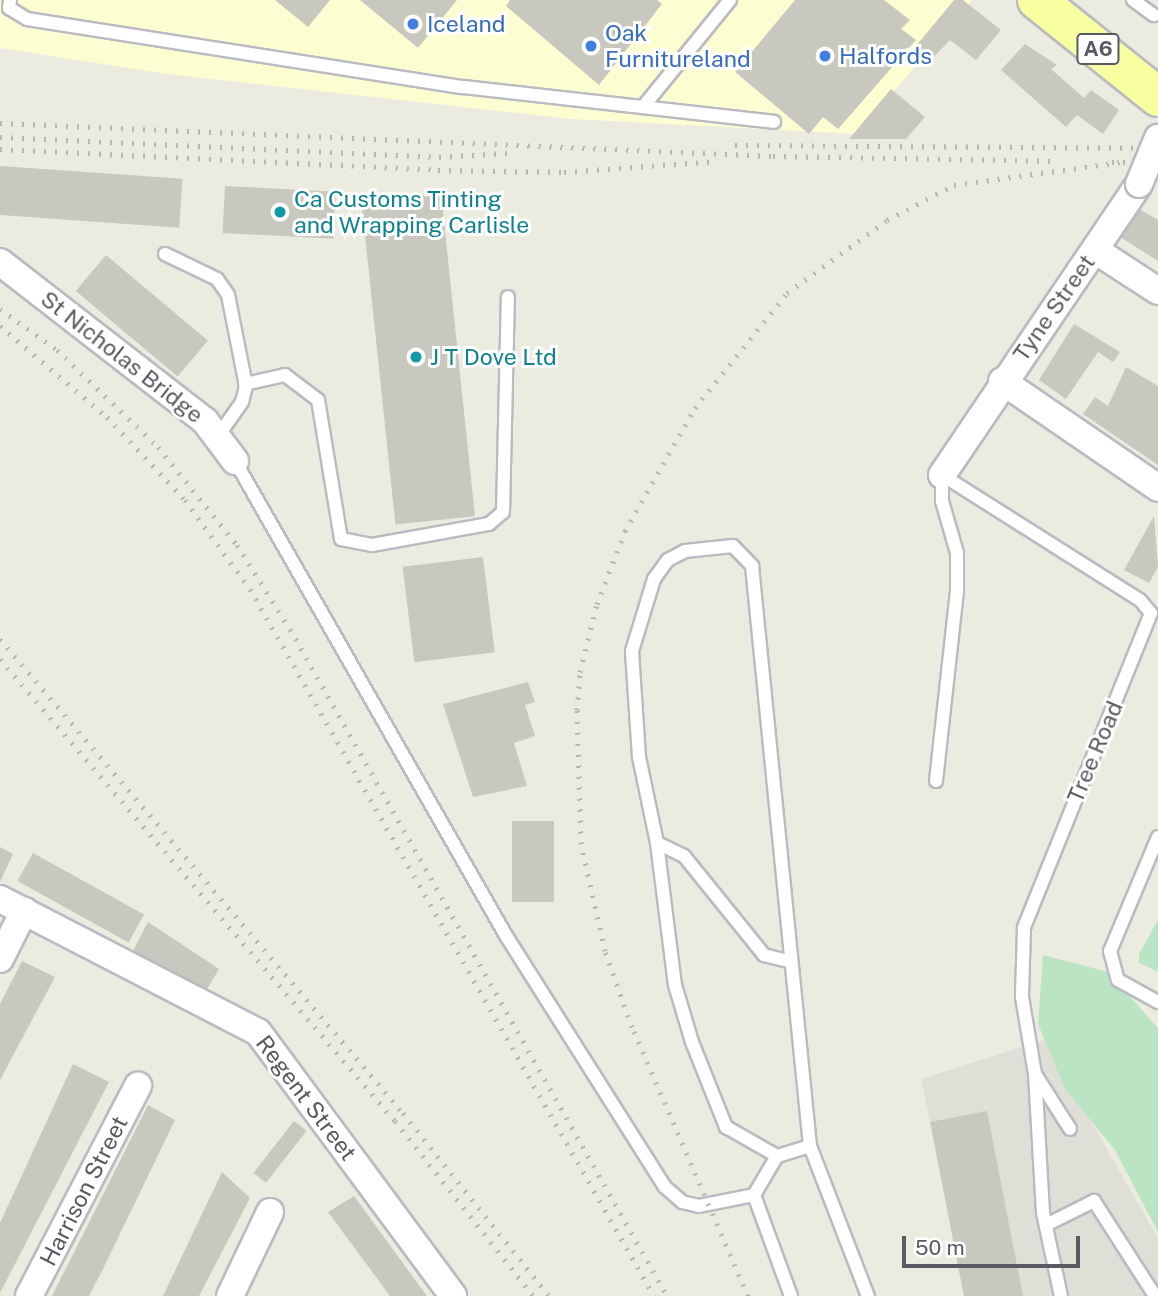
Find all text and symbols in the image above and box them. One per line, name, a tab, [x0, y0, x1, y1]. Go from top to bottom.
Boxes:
place label: Iceland	[427, 10, 505, 38]
marker: Iceland	[405, 16, 421, 32]
place label: Oak Furnitureland	[605, 19, 751, 73]
road number: A6	[1075, 32, 1121, 66]
marker: Oak Furnitureland	[583, 38, 599, 54]
place label: Halfords	[839, 42, 932, 70]
marker: Halfords	[817, 48, 833, 64]
place label: Ca Customs Tinting and Wrapping Carlisle	[294, 185, 530, 239]
marker: Ca Customs Tinting and Wrapping Carlisle	[272, 204, 288, 220]
street label: Tyne Street	[1007, 249, 1101, 367]
street label: St Nicholas Bridge	[35, 285, 209, 429]
place label: J T Dove Ltd	[430, 343, 557, 371]
marker: J T Dove Ltd	[408, 349, 424, 365]
street label: Tree Road	[1061, 697, 1129, 807]
street label: Regent Street	[250, 1030, 362, 1166]
street label: Harrison Street	[34, 1111, 134, 1271]
scale bar	[906, 1222, 1084, 1266]
text: 50 m	[915, 1235, 965, 1260]

